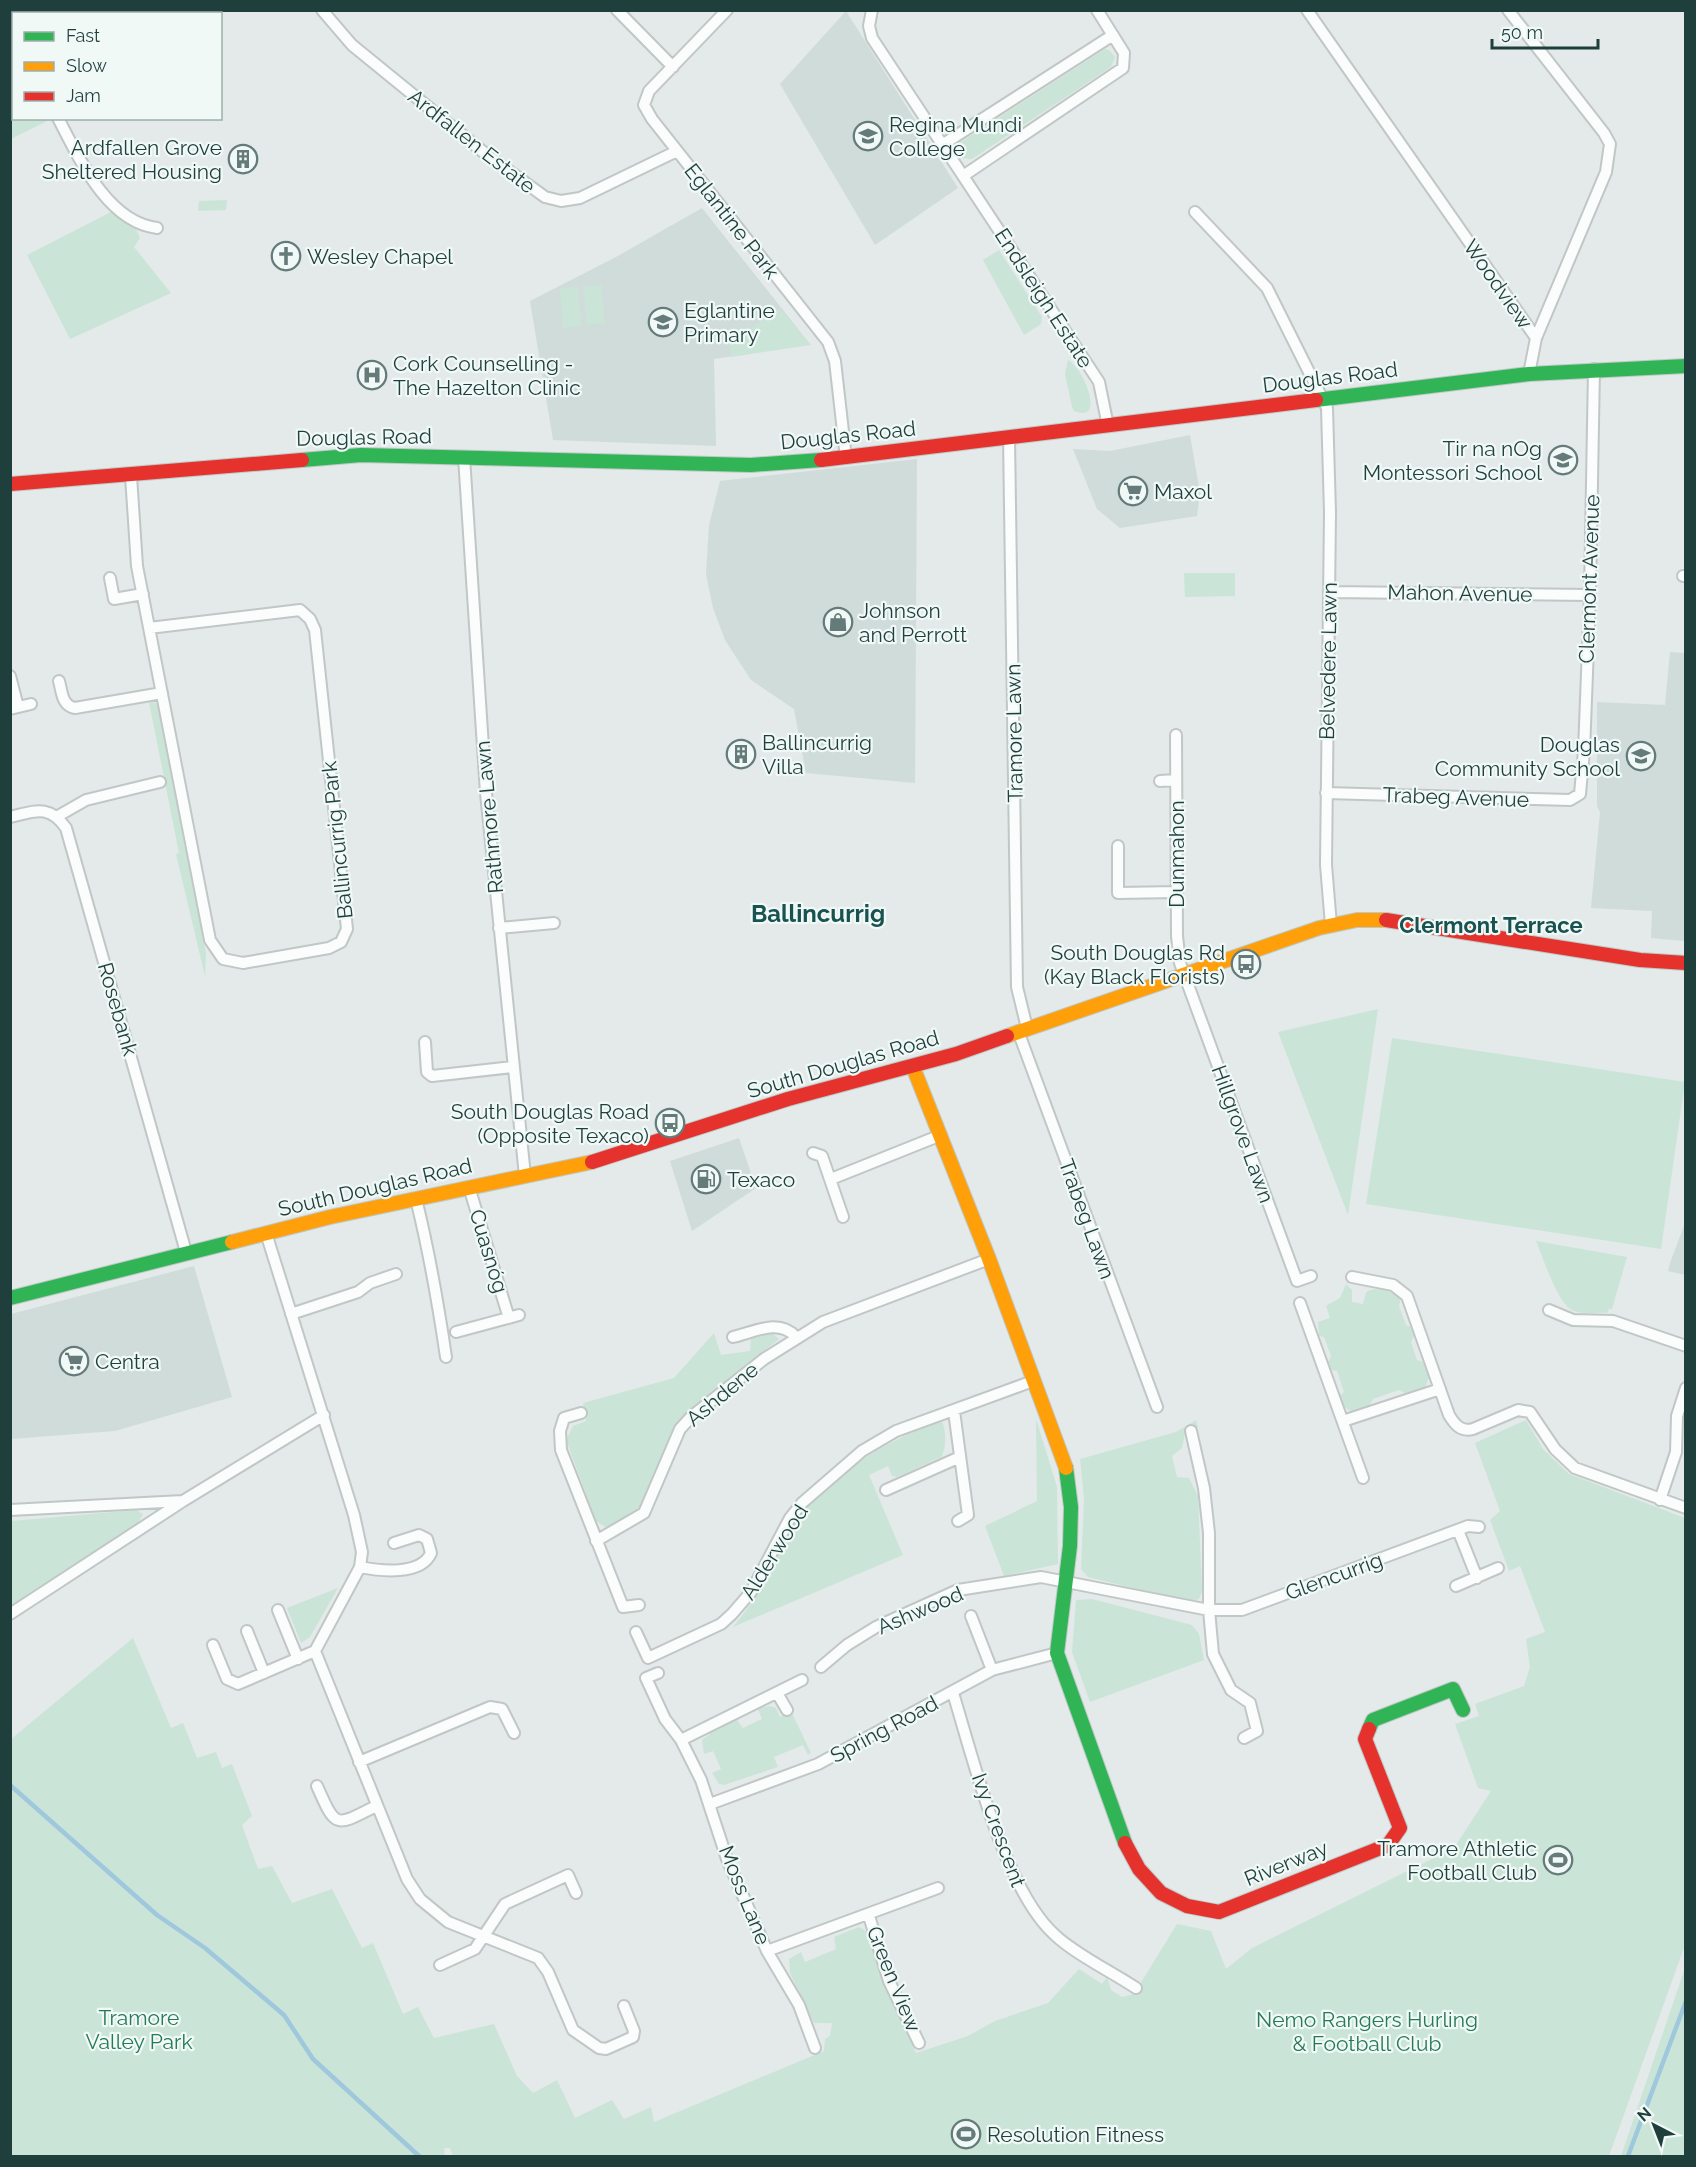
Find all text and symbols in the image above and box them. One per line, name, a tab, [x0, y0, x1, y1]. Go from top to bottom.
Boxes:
legend	[12, 12, 222, 120]
scale bar	[1492, 12, 1598, 50]
text: 50 m	[1501, 22, 1543, 43]
text: Fast	[66, 25, 100, 46]
text: Slow	[66, 55, 107, 76]
street label: Ardfallen Estate	[403, 84, 541, 198]
text: Jam	[66, 85, 101, 106]
place label: Regina Mundi College	[889, 112, 1022, 161]
school or university icon: Regina Mundi College	[852, 120, 884, 152]
place label: Ardfallen Grove Sheltered Housing	[42, 135, 222, 184]
building icon: Ardfallen Grove Sheltered Housing	[227, 143, 259, 175]
street label: Eglantine Park	[679, 158, 785, 284]
street label: Endsleigh Estate	[989, 223, 1099, 373]
street label: Woodview	[1458, 234, 1538, 334]
church icon: Wesley Chapel	[270, 240, 302, 272]
place label: Wesley Chapel	[307, 244, 453, 269]
place label: Eglantine Primary	[684, 298, 775, 347]
school or university icon: Eglantine Primary	[647, 306, 679, 338]
place label: Cork Counselling - The Hazelton Clinic	[393, 351, 581, 400]
street label: Douglas Road	[1261, 356, 1399, 398]
hospital icon: Cork Counselling - The Hazelton Clinic	[356, 359, 388, 391]
street label: Douglas Road	[779, 415, 917, 455]
street label: Douglas Road	[296, 423, 432, 451]
place label: Tir na nOg Montessori School	[1363, 436, 1542, 485]
school or university icon: Tir na nOg Montessori School	[1547, 444, 1579, 476]
supermarket icon: Maxol	[1117, 475, 1149, 507]
place label: Maxol	[1154, 479, 1212, 504]
street label: Clermont Avenue	[1574, 494, 1604, 664]
street label: Mahon Avenue	[1387, 579, 1533, 607]
street label: Belvedere Lawn	[1314, 582, 1342, 740]
place label: Johnson and Perrott	[859, 598, 967, 647]
shop icon: Johnson and Perrott	[822, 606, 854, 638]
street label: Tramore Lawn	[1000, 663, 1028, 803]
place label: Ballincurrig Villa	[762, 730, 872, 779]
place label: Douglas Community School	[1435, 732, 1620, 781]
building icon: Ballincurrig Villa	[725, 738, 757, 770]
street label: Rathmore Lawn	[470, 740, 508, 894]
school or university icon: Douglas Community School	[1625, 740, 1657, 772]
street label: Ballincurrig Park	[316, 760, 358, 920]
street label: Trabeg Avenue	[1382, 782, 1530, 812]
street label: Dunmahon	[1164, 800, 1189, 908]
district label: Ballincurrig	[751, 899, 885, 928]
district label: Clermont Terrace	[1399, 912, 1583, 938]
place label: South Douglas Rd (Kay Black Florists)	[1044, 940, 1225, 989]
bus stop icon: South Douglas Rd (Kay Black Florists)	[1230, 948, 1262, 980]
street label: Rosebank	[93, 959, 143, 1059]
street label: South Douglas Road	[744, 1025, 942, 1103]
street label: Hillgrove Lawn	[1206, 1062, 1280, 1206]
place label: South Douglas Road (Opposite Texaco)	[451, 1099, 649, 1148]
bus stop icon: South Douglas Road (Opposite Texaco)	[654, 1107, 686, 1139]
street label: South Douglas Road	[276, 1153, 474, 1221]
street label: Trabeg Lawn	[1054, 1156, 1120, 1282]
fuel station icon: Texaco	[690, 1163, 722, 1195]
place label: Texaco	[727, 1167, 795, 1192]
street label: Cuasnóg	[464, 1206, 514, 1296]
supermarket icon: Centra	[58, 1345, 90, 1377]
place label: Centra	[95, 1349, 160, 1374]
street label: Ashdene	[681, 1357, 763, 1431]
street label: Alderwood	[735, 1500, 813, 1604]
street label: Glencurrig	[1282, 1547, 1386, 1605]
street label: Ashwood	[873, 1581, 967, 1639]
street label: Spring Road	[826, 1690, 942, 1768]
street label: Ivy Crescent	[967, 1770, 1031, 1890]
street label: Riverway	[1241, 1835, 1331, 1891]
place label: Tramore Athletic Football Club	[1377, 1836, 1537, 1885]
street label: Moss Lane	[714, 1842, 776, 1948]
sports icon: Tramore Athletic Football Club	[1542, 1844, 1574, 1876]
street label: Green View	[862, 1923, 926, 2035]
park label: Tramore Valley Park	[85, 2005, 193, 2054]
park label: Nemo Rangers Hurling & Football Club	[1256, 2007, 1478, 2056]
north arrow	[1624, 2095, 1684, 2155]
text: N	[1633, 2103, 1655, 2125]
sports icon: Resolution Fitness	[950, 2118, 982, 2150]
place label: Resolution Fitness	[987, 2122, 1164, 2147]

